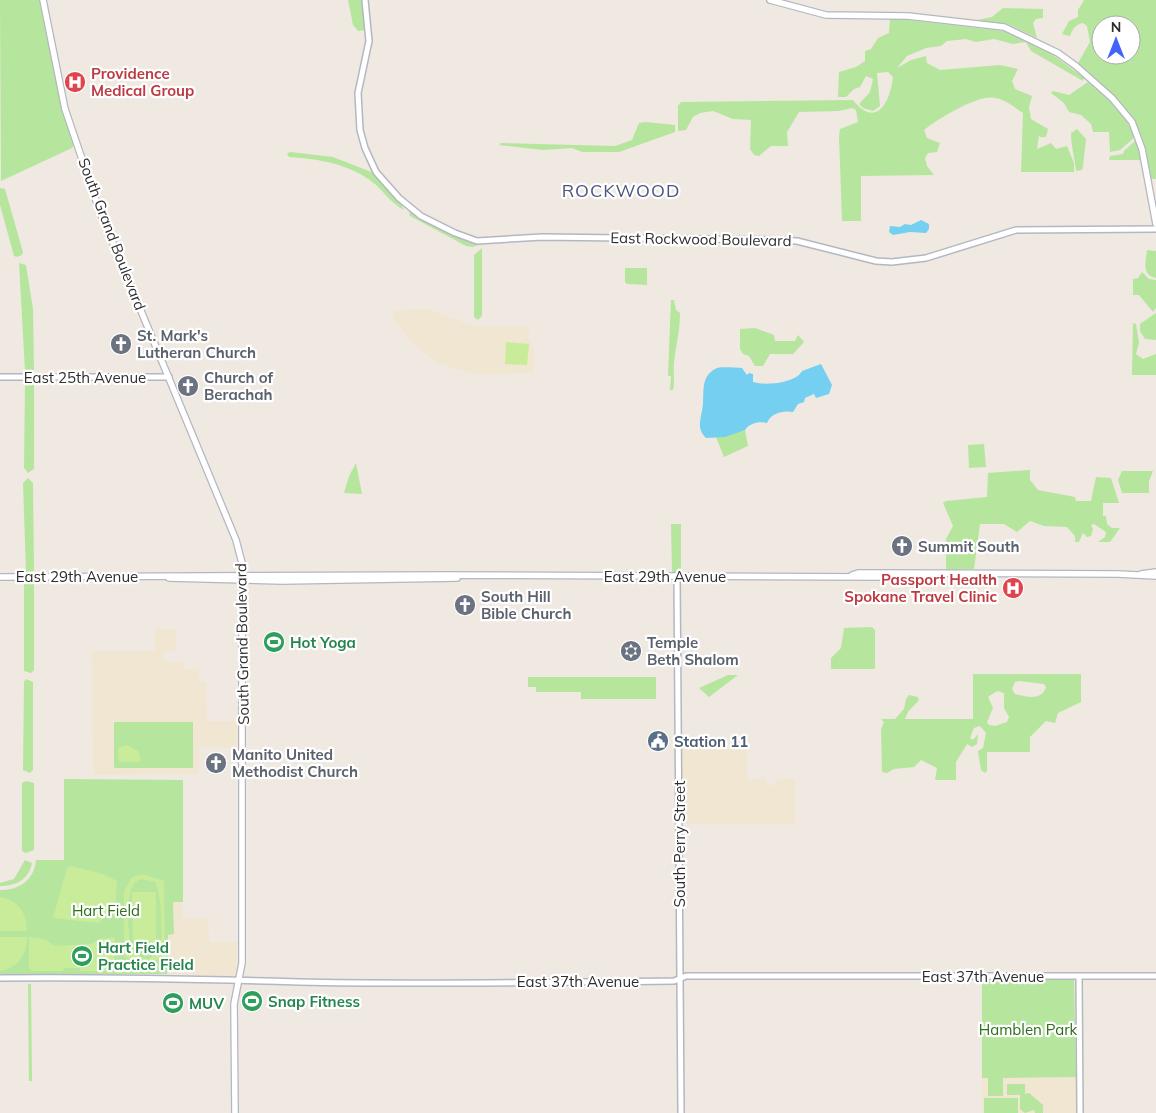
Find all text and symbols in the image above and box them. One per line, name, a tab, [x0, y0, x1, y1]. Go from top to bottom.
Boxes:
north arrow	[1091, 15, 1141, 65]
text: N	[1111, 18, 1121, 36]
place label: Providence Medical Group	[91, 64, 194, 100]
hospital icon: Providence Medical Group	[63, 70, 87, 94]
street label: South Grand Boulevard	[74, 155, 150, 313]
district label: ROCKWOOD	[562, 179, 680, 202]
street label: East Rockwood Boulevard	[610, 228, 792, 250]
place label: St. Mark's Lutheran Church	[137, 326, 256, 362]
church icon: St. Mark's Lutheran Church	[109, 332, 133, 356]
street label: East 25th Avenue	[24, 368, 146, 387]
place label: Church of Berachah	[204, 368, 274, 404]
church icon: Church of Berachah	[176, 374, 200, 398]
church icon: Summit South	[890, 534, 914, 558]
place label: Summit South	[918, 537, 1020, 556]
street label: South Grand Boulevard	[231, 563, 253, 725]
street label: East 29th Avenue	[16, 567, 138, 586]
street label: East 29th Avenue	[604, 567, 726, 586]
place label: Passport Health Spokane Travel Clinic	[844, 570, 997, 606]
hospital icon: Passport Health Spokane Travel Clinic	[1001, 576, 1025, 600]
place label: South Hill Bible Church	[481, 587, 571, 623]
church icon: South Hill Bible Church	[453, 593, 477, 617]
sports icon: Hot Yoga	[262, 630, 286, 654]
place label: Hot Yoga	[290, 633, 356, 652]
place label: Temple Beth Shalom	[647, 633, 739, 669]
synagogue icon: Temple Beth Shalom	[619, 639, 643, 663]
public building icon: Station 11	[646, 729, 670, 753]
place label: Station 11	[674, 732, 748, 751]
place label: Manito United Methodist Church	[232, 745, 358, 781]
church icon: Manito United Methodist Church	[204, 751, 228, 775]
street label: South Perry Street	[670, 781, 689, 907]
park label: Hart Field	[72, 901, 140, 920]
place label: Hart Field Practice Field	[98, 938, 194, 974]
sports icon: Hart Field Practice Field	[70, 944, 94, 968]
street label: East 37th Avenue	[922, 967, 1044, 986]
street label: East 37th Avenue	[517, 972, 639, 991]
sports icon: Snap Fitness	[240, 989, 264, 1013]
sports icon: MUV	[161, 991, 185, 1015]
place label: Snap Fitness	[268, 992, 360, 1011]
place label: MUV	[189, 994, 224, 1013]
park label: Hamblen Park	[979, 1020, 1078, 1039]

